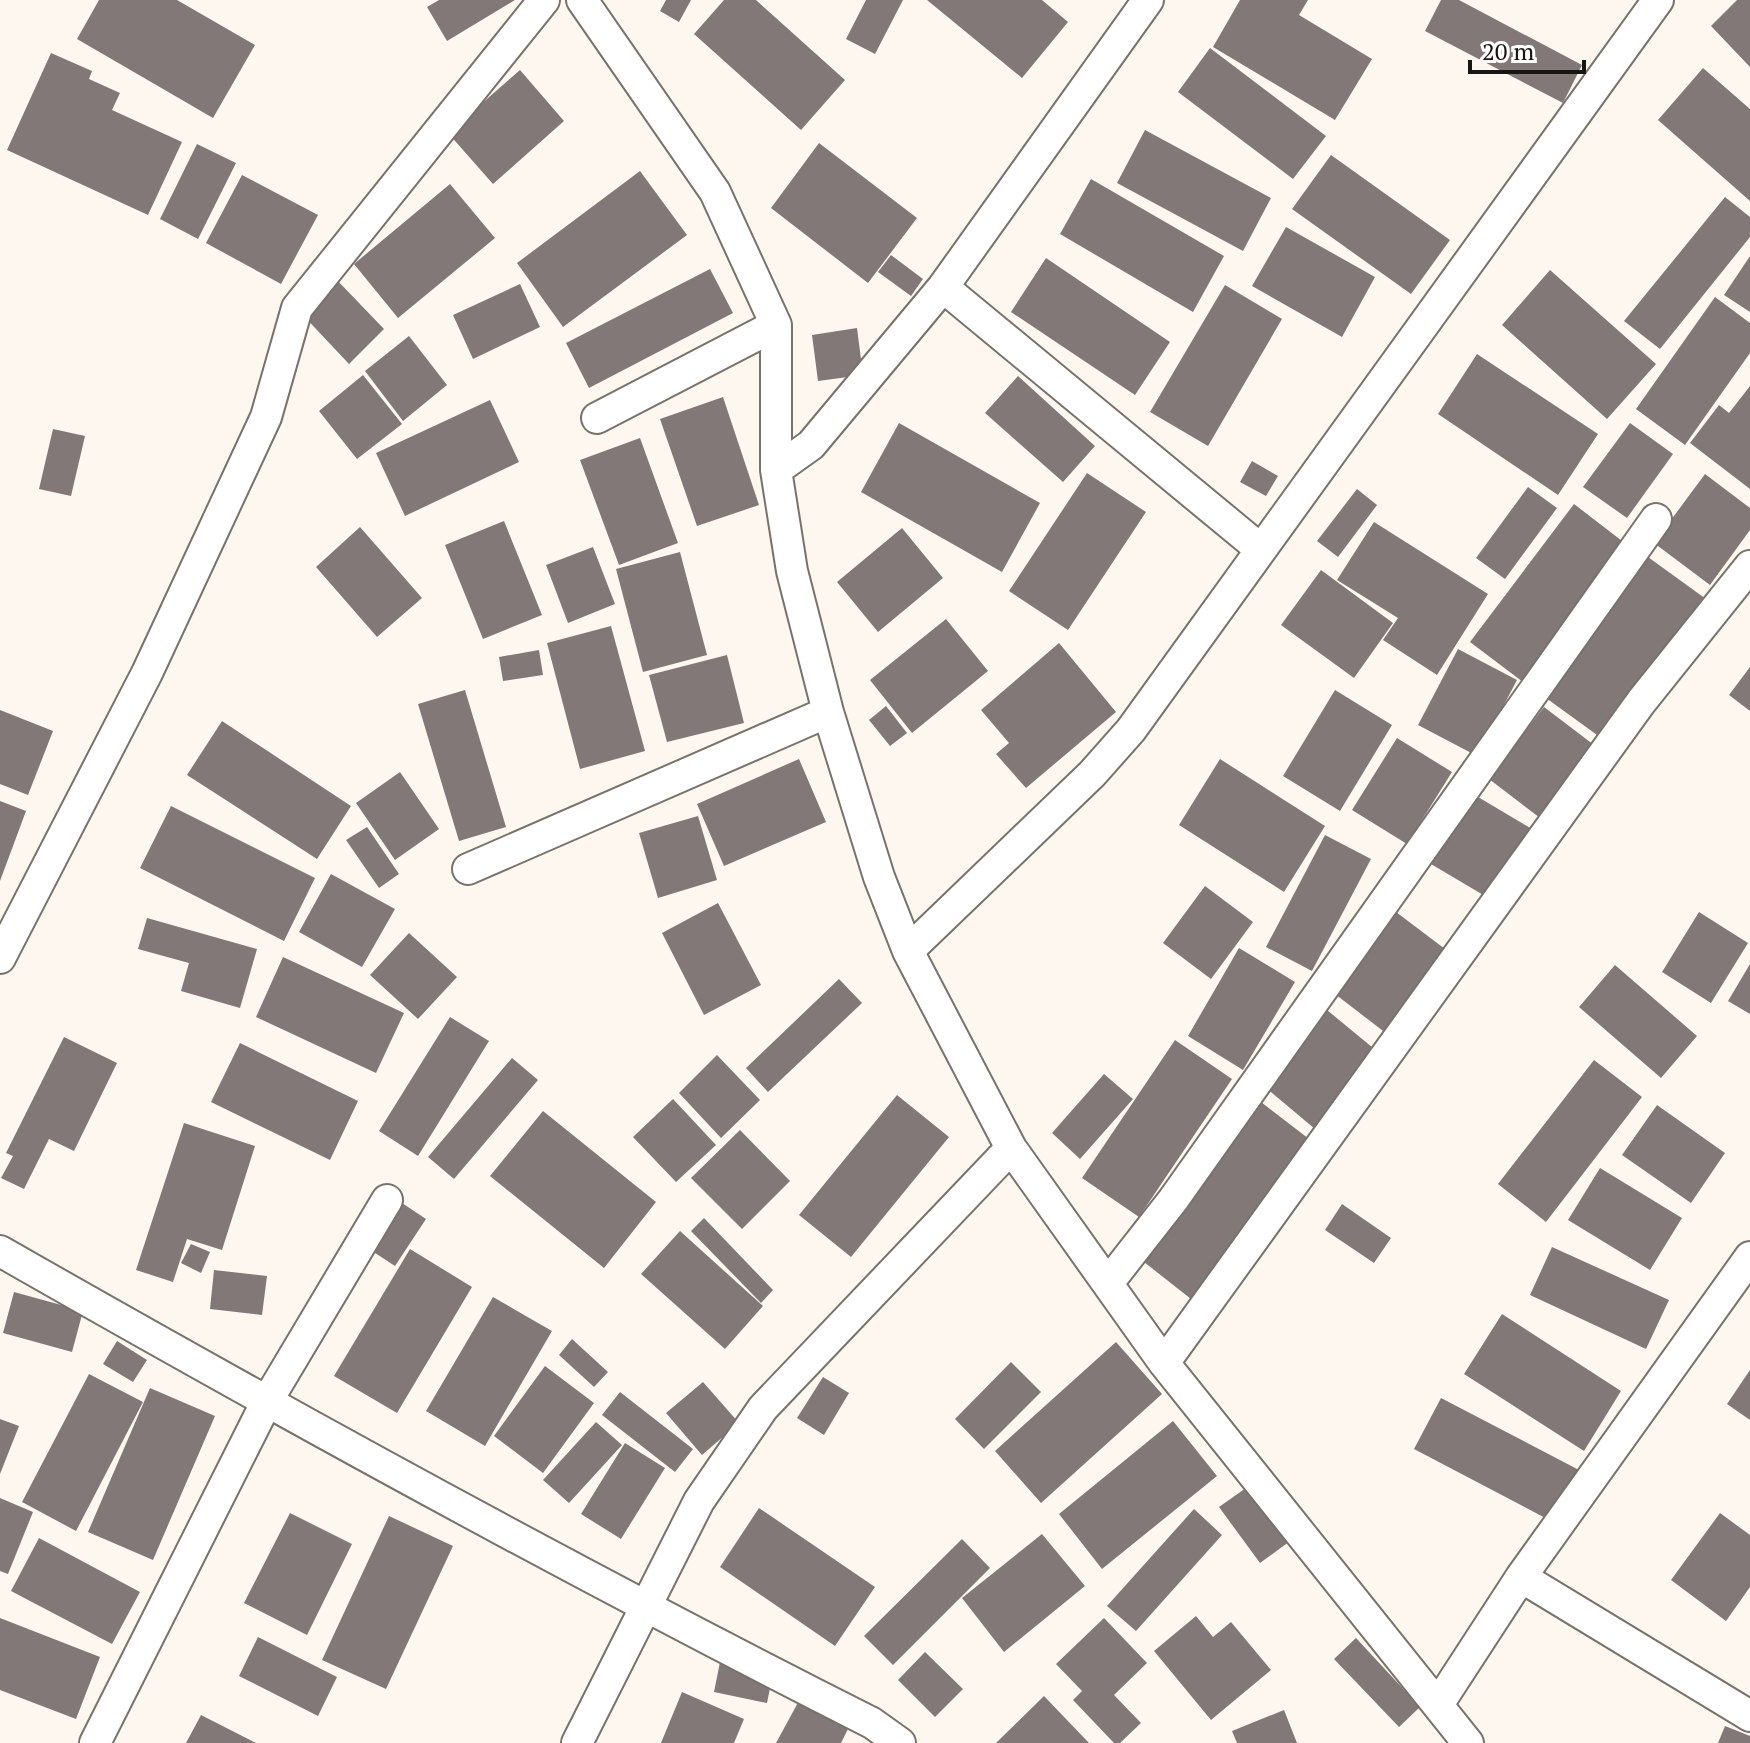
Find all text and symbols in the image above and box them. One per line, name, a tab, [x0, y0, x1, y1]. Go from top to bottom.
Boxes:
scale bar	[1470, 24, 1584, 74]
text: 20 m	[1482, 35, 1534, 67]

